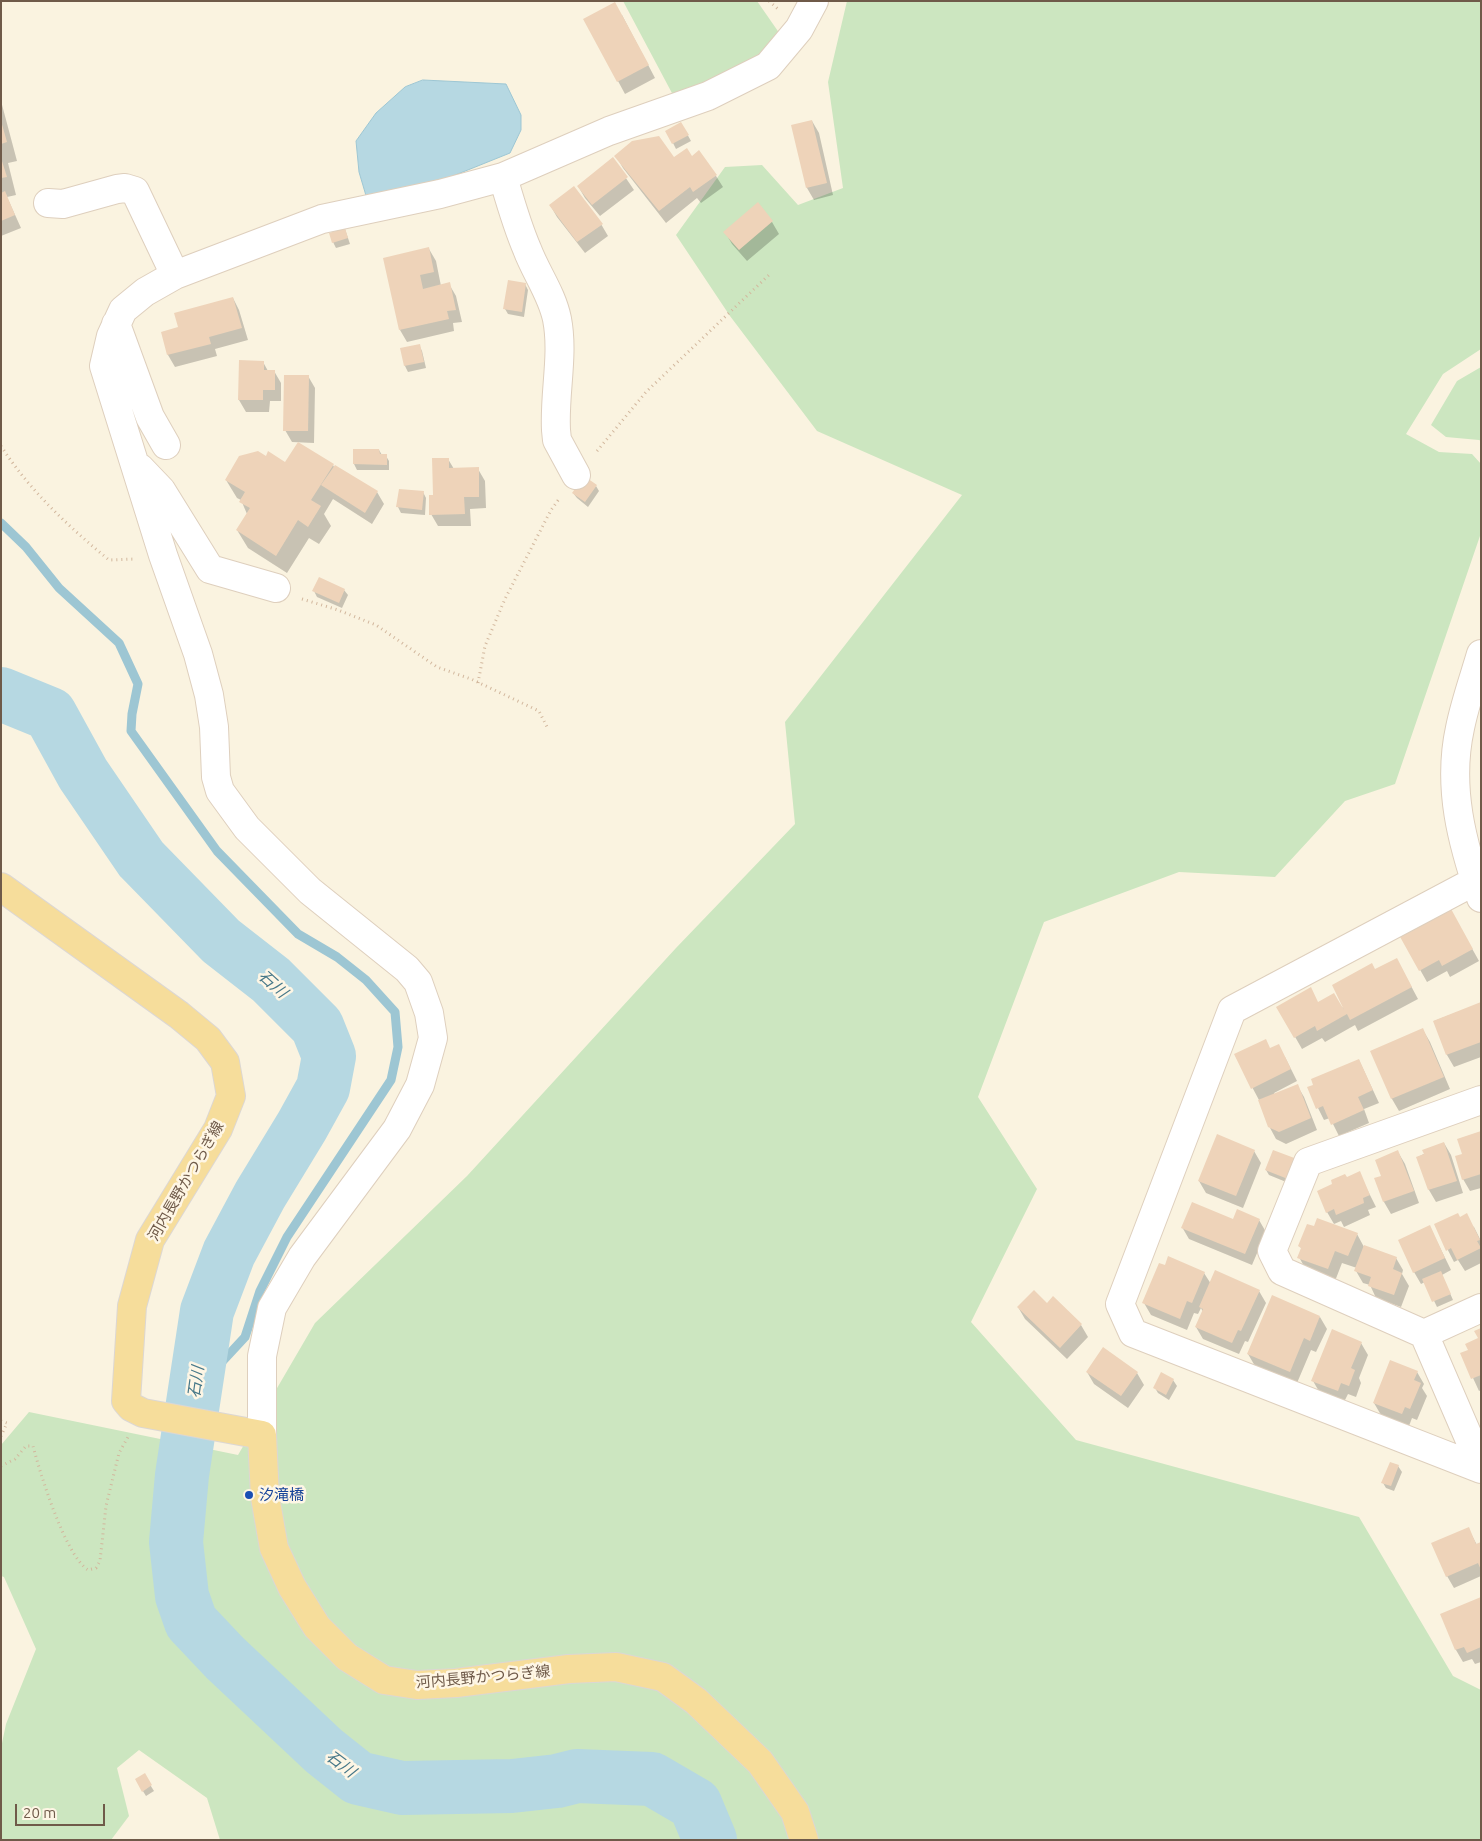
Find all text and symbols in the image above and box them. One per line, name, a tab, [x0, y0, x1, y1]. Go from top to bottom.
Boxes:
water label: 石川	[255, 966, 291, 1002]
street label: 河内長野かつらぎ線	[144, 1118, 228, 1244]
water label: 石川	[184, 1365, 208, 1399]
place label: 汐滝橋	[259, 1486, 304, 1504]
marker: 汐滝橋	[243, 1489, 255, 1501]
street label: 河内長野かつらぎ線	[415, 1662, 551, 1692]
water label: 石川	[322, 1747, 360, 1781]
scale bar	[18, 1794, 108, 1826]
text: 20 m	[23, 1804, 56, 1821]

